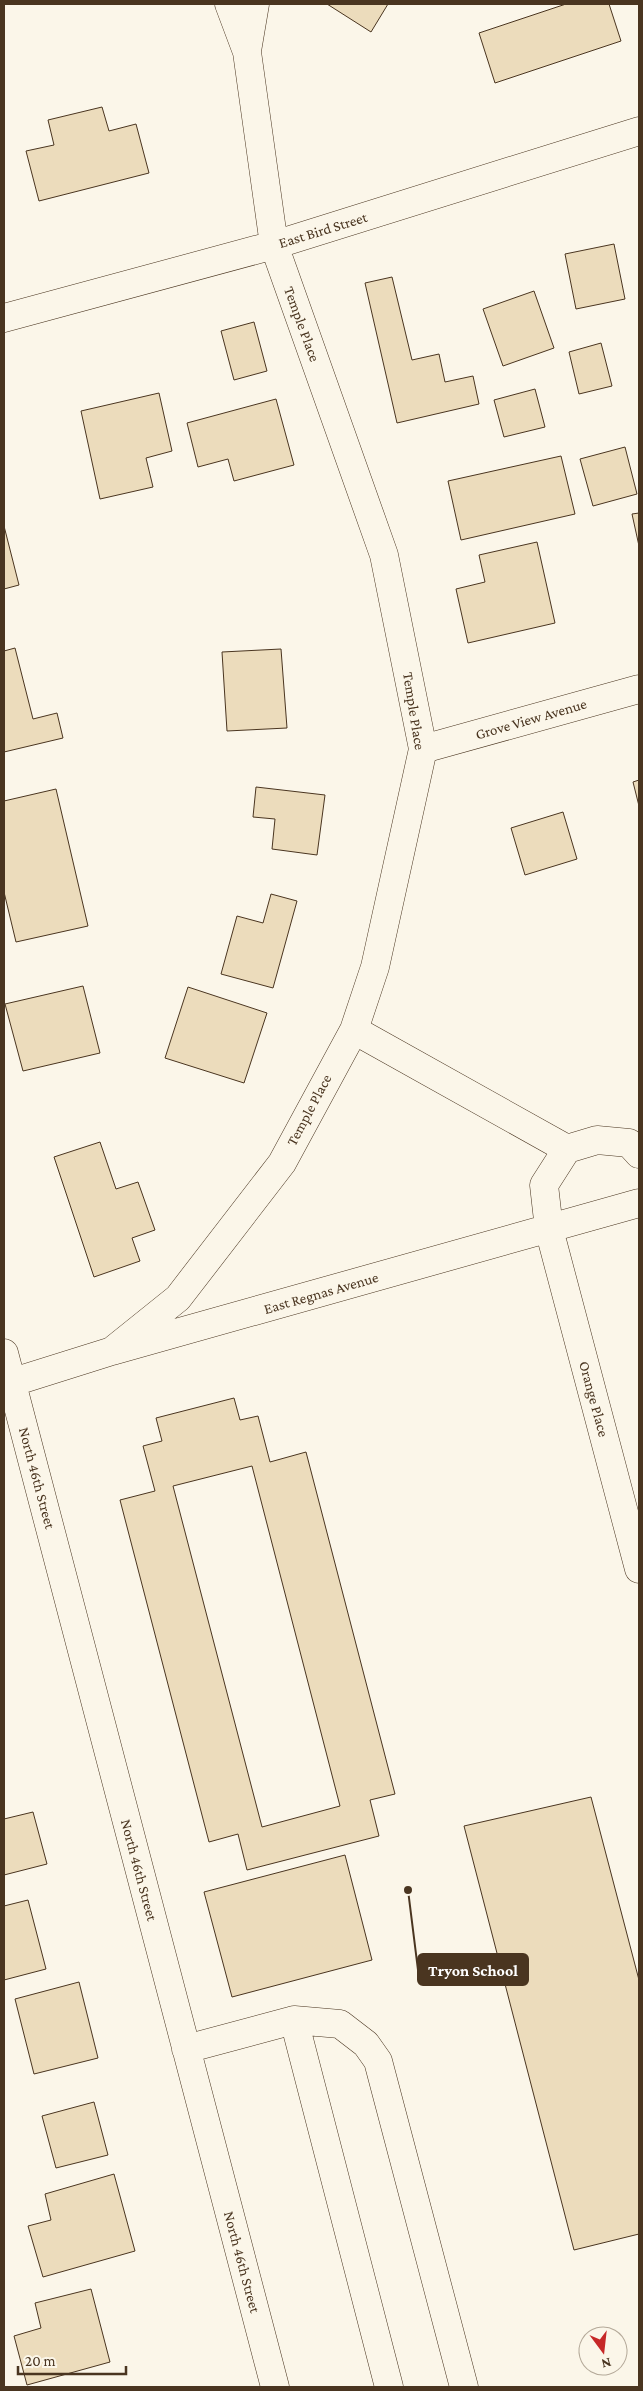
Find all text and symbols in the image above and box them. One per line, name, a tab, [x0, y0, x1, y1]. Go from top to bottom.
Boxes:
street label: East Bird Street	[277, 209, 370, 251]
street label: Temple Place	[280, 284, 323, 364]
street label: Temple Place	[399, 671, 428, 752]
street label: Grove View Avenue	[474, 695, 589, 743]
street label: Temple Place	[283, 1071, 336, 1149]
street label: East Regnas Avenue	[262, 1269, 381, 1318]
street label: Orange Place	[575, 1359, 612, 1439]
street label: North 46th Street	[16, 1425, 59, 1532]
street label: North 46th Street	[118, 1817, 161, 1924]
callout: Tryon School	[418, 1954, 528, 1985]
text: Tryon School	[428, 1962, 518, 1979]
street label: North 46th Street	[221, 2209, 264, 2316]
north arrow	[578, 2326, 628, 2376]
scale bar	[18, 2344, 125, 2376]
text: 20 m	[25, 2353, 56, 2369]
text: N	[599, 2355, 613, 2373]

